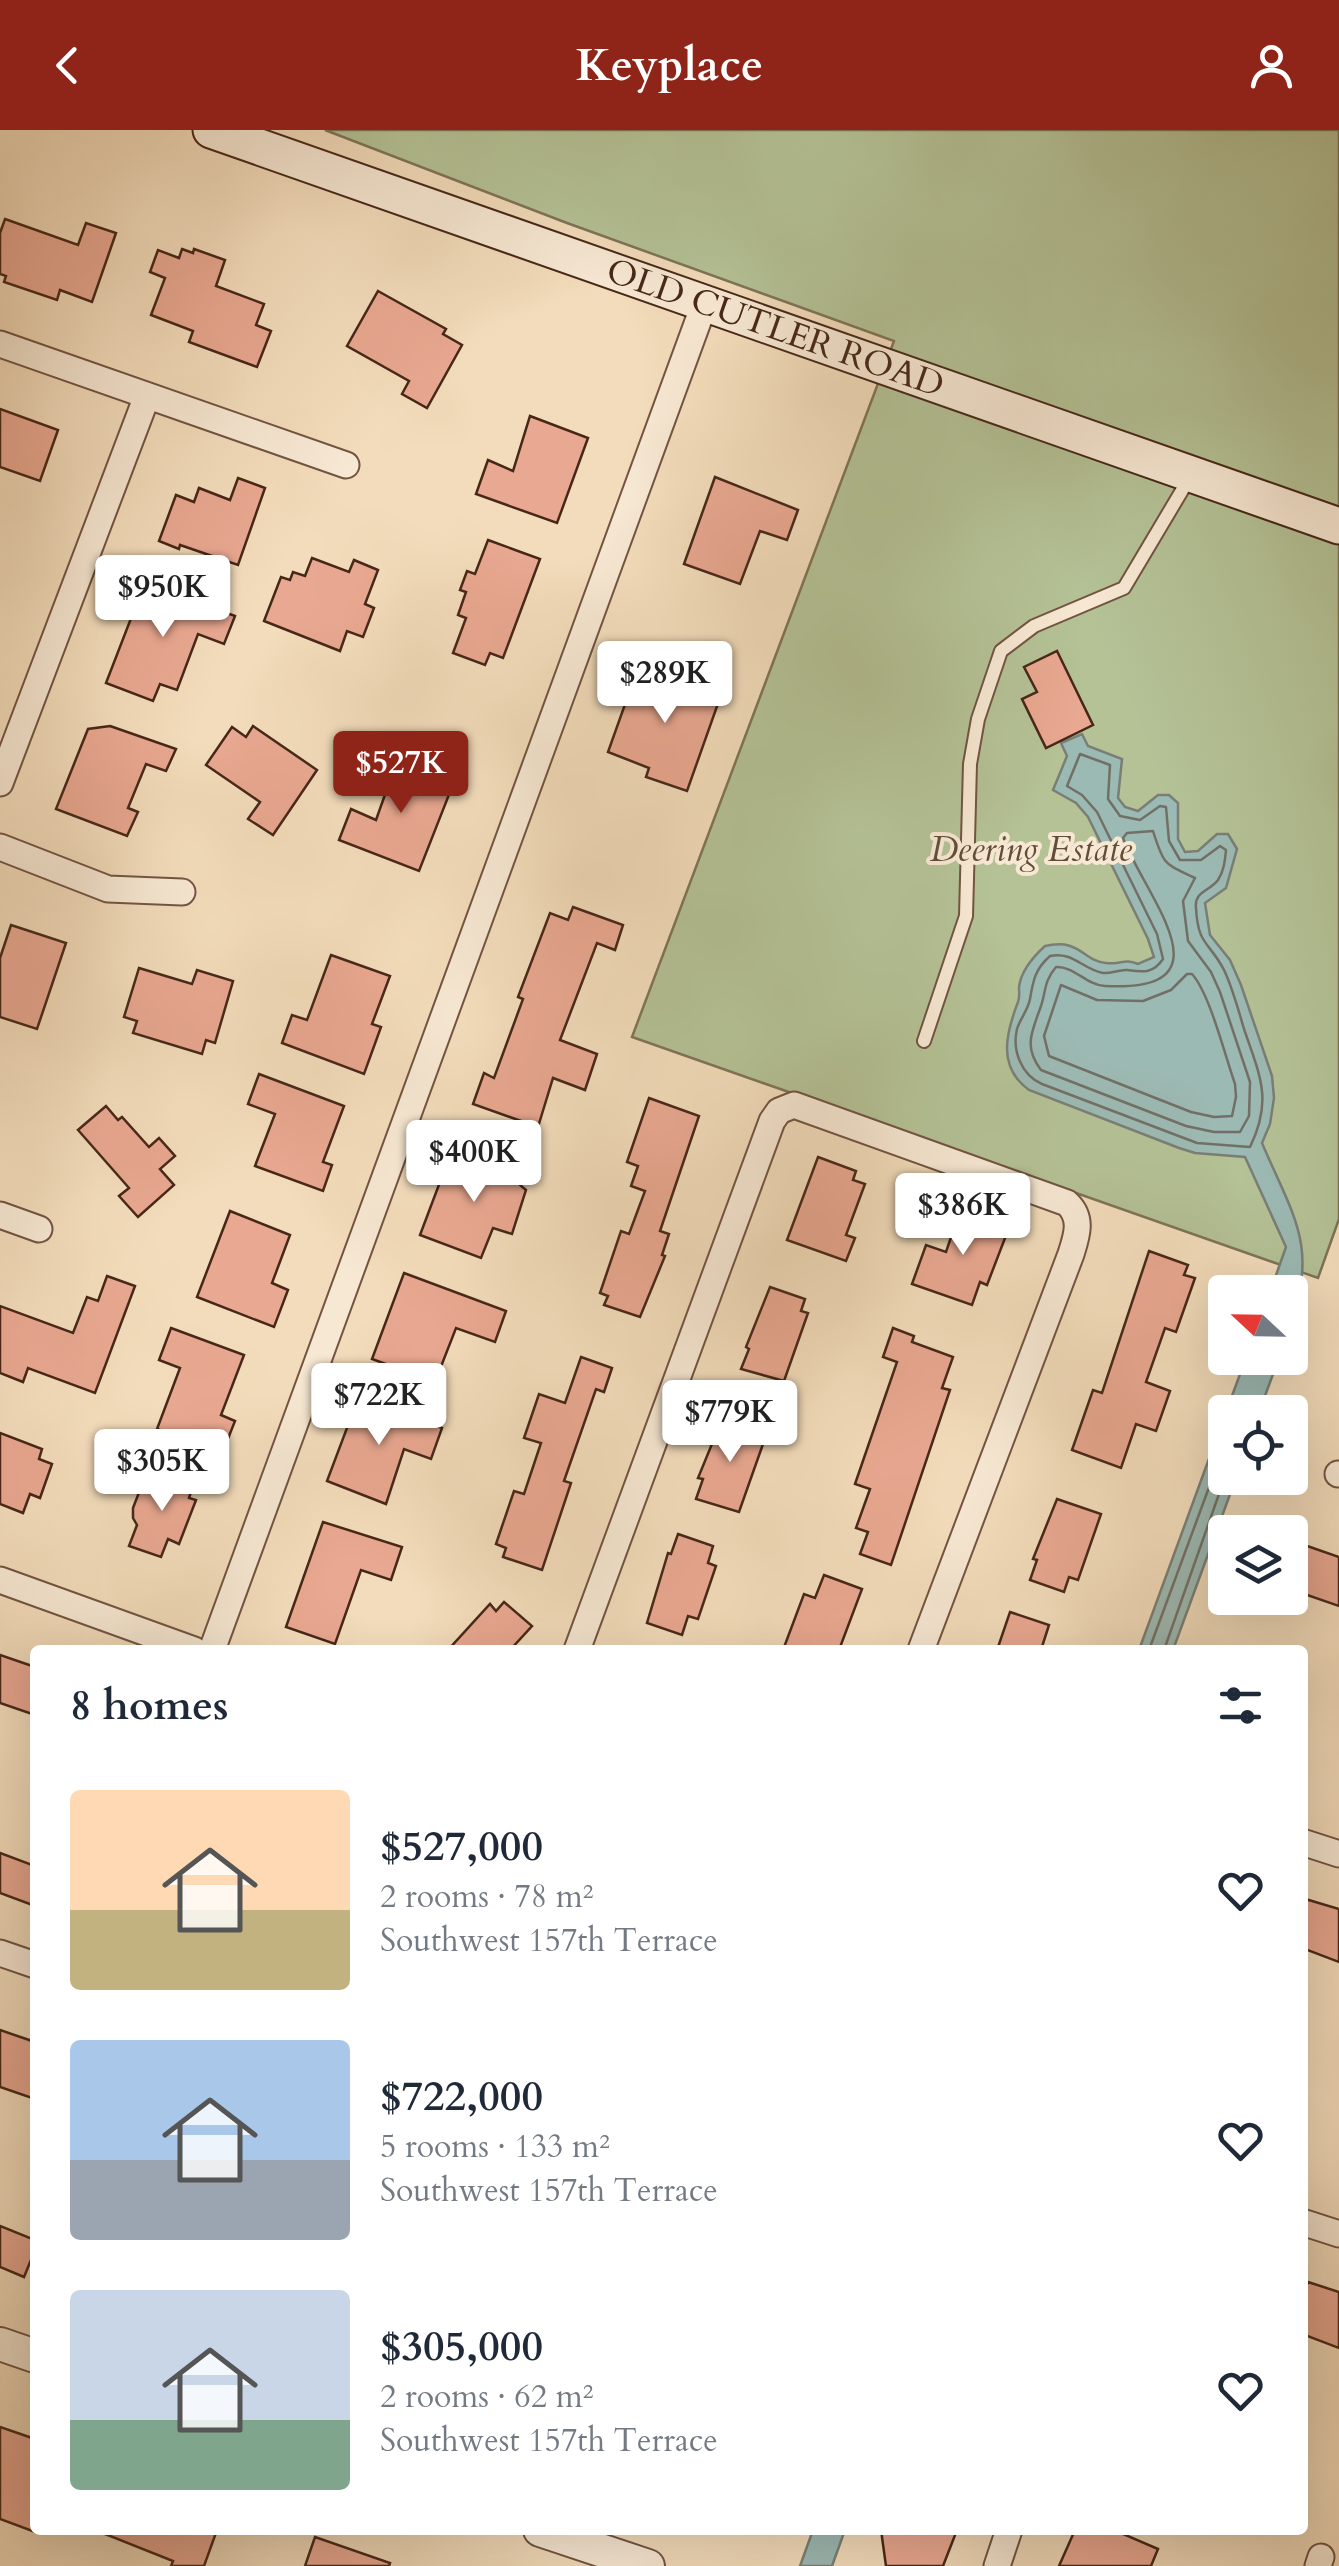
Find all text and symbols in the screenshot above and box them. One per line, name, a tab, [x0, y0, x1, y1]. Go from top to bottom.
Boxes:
text: Keyplace	[576, 35, 763, 96]
icon: back	[40, 38, 95, 93]
icon: person	[1244, 38, 1299, 93]
street label: OLD CUTLER ROAD	[600, 247, 950, 409]
pin: $950K	[93, 555, 233, 640]
text: $950K	[117, 565, 209, 609]
pin: $289K	[595, 641, 735, 726]
text: $289K	[619, 651, 711, 695]
pin: $527K	[331, 731, 471, 816]
text: $527K	[355, 741, 447, 785]
park label: Deering Estate	[930, 826, 1133, 874]
pin: $400K	[404, 1120, 544, 1205]
text: $400K	[428, 1130, 520, 1174]
pin: $386K	[893, 1173, 1033, 1258]
text: $386K	[917, 1183, 1009, 1227]
north arrow	[1208, 1275, 1308, 1375]
map controls	[1208, 1275, 1308, 1615]
pin: $722K	[309, 1363, 449, 1448]
text: $722K	[333, 1373, 425, 1417]
pin: $779K	[660, 1380, 800, 1465]
text: $779K	[684, 1390, 776, 1434]
button: locate	[1208, 1395, 1308, 1495]
pin: $305K	[92, 1429, 232, 1514]
text: $305K	[116, 1439, 208, 1483]
button: layers	[1208, 1515, 1308, 1615]
text: 8 homes	[70, 1677, 228, 1734]
icon: filters	[1213, 1678, 1268, 1733]
text: $527,000	[380, 1818, 543, 1875]
icon: home	[150, 1830, 270, 1950]
icon: heart	[1213, 1863, 1268, 1918]
text: 2 rooms · 78 m²	[380, 1875, 593, 1919]
text: Southwest 157th Terrace	[380, 1919, 718, 1963]
text: $722,000	[380, 2068, 543, 2125]
icon: home	[150, 2080, 270, 2200]
icon: heart	[1213, 2113, 1268, 2168]
text: 5 rooms · 133 m²	[380, 2125, 610, 2169]
text: Southwest 157th Terrace	[380, 2169, 718, 2213]
text: $305,000	[380, 2318, 543, 2375]
icon: home	[150, 2330, 270, 2450]
icon: heart	[1213, 2363, 1268, 2418]
text: 2 rooms · 62 m²	[380, 2375, 593, 2419]
text: Southwest 157th Terrace	[380, 2419, 718, 2463]

